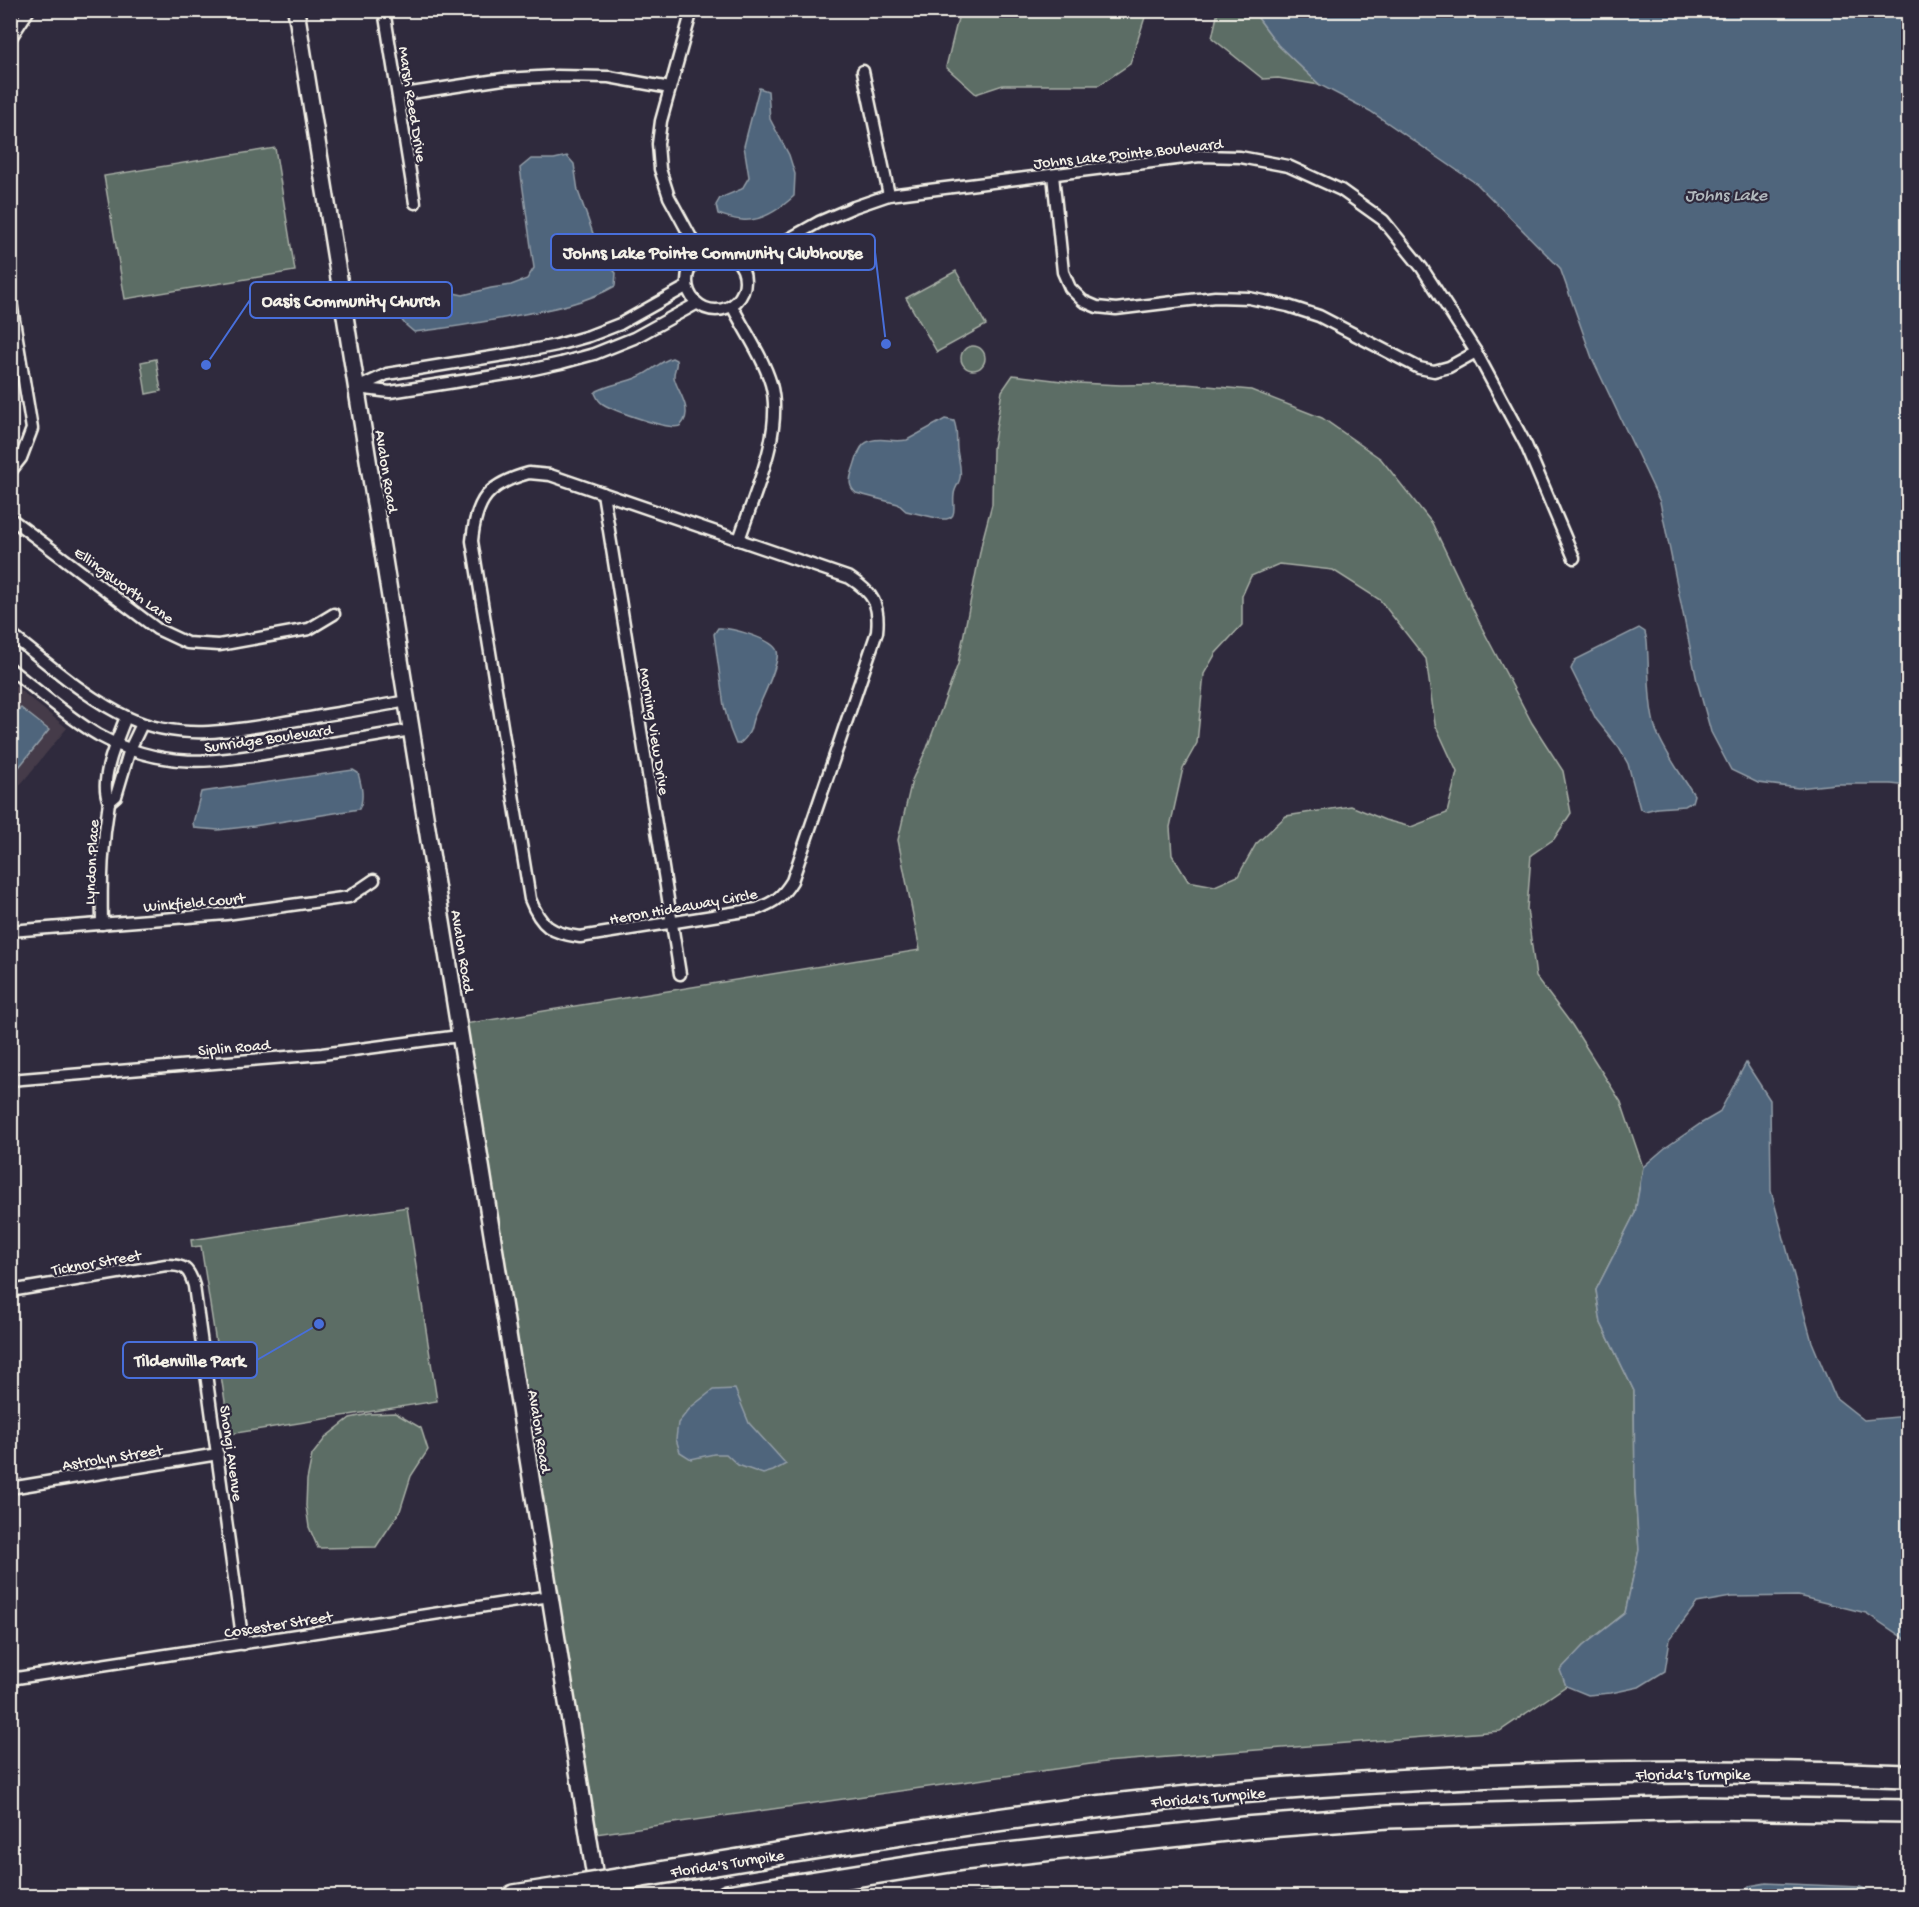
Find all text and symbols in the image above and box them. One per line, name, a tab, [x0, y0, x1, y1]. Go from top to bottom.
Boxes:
street label: Marsh Reed Drive	[392, 45, 429, 164]
street label: Johns Lake Pointe Boulevard	[1033, 136, 1226, 175]
water label: Johns Lake	[1685, 186, 1768, 207]
callout: Johns Lake Pointe Community Clubhouse	[551, 234, 875, 270]
text: Johns Lake Pointe Community Clubhouse	[562, 244, 864, 265]
callout: Oasis Community Church	[250, 282, 452, 318]
text: Oasis Community Church	[262, 292, 440, 313]
street label: Avalon Road	[369, 429, 401, 516]
street label: Ellingsworth Lane	[69, 544, 177, 630]
street label: Morning View Drive	[633, 667, 672, 797]
street label: Sunridge Boulevard	[203, 722, 335, 759]
street label: Lyndon Place	[82, 818, 105, 905]
street label: Heron Hideaway Circle	[608, 886, 760, 931]
street label: Winkfield Court	[143, 890, 247, 918]
street label: Avalon Road	[445, 909, 477, 996]
street label: Siplin Road	[198, 1037, 273, 1062]
street label: Ticknor Street	[50, 1247, 144, 1282]
callout: Tildenville Park	[123, 1342, 257, 1378]
text: Tildenville Park	[133, 1352, 247, 1373]
street label: Avalon Road	[522, 1389, 554, 1476]
street label: Shongi Avenue	[213, 1404, 246, 1503]
street label: Astrolyn Street	[61, 1442, 166, 1477]
street label: Coscester Street	[223, 1608, 335, 1644]
street label: Florida's Turnpike	[1635, 1767, 1751, 1786]
street label: Florida's Turnpike	[1149, 1785, 1267, 1814]
street label: Florida's Turnpike	[668, 1847, 786, 1884]

